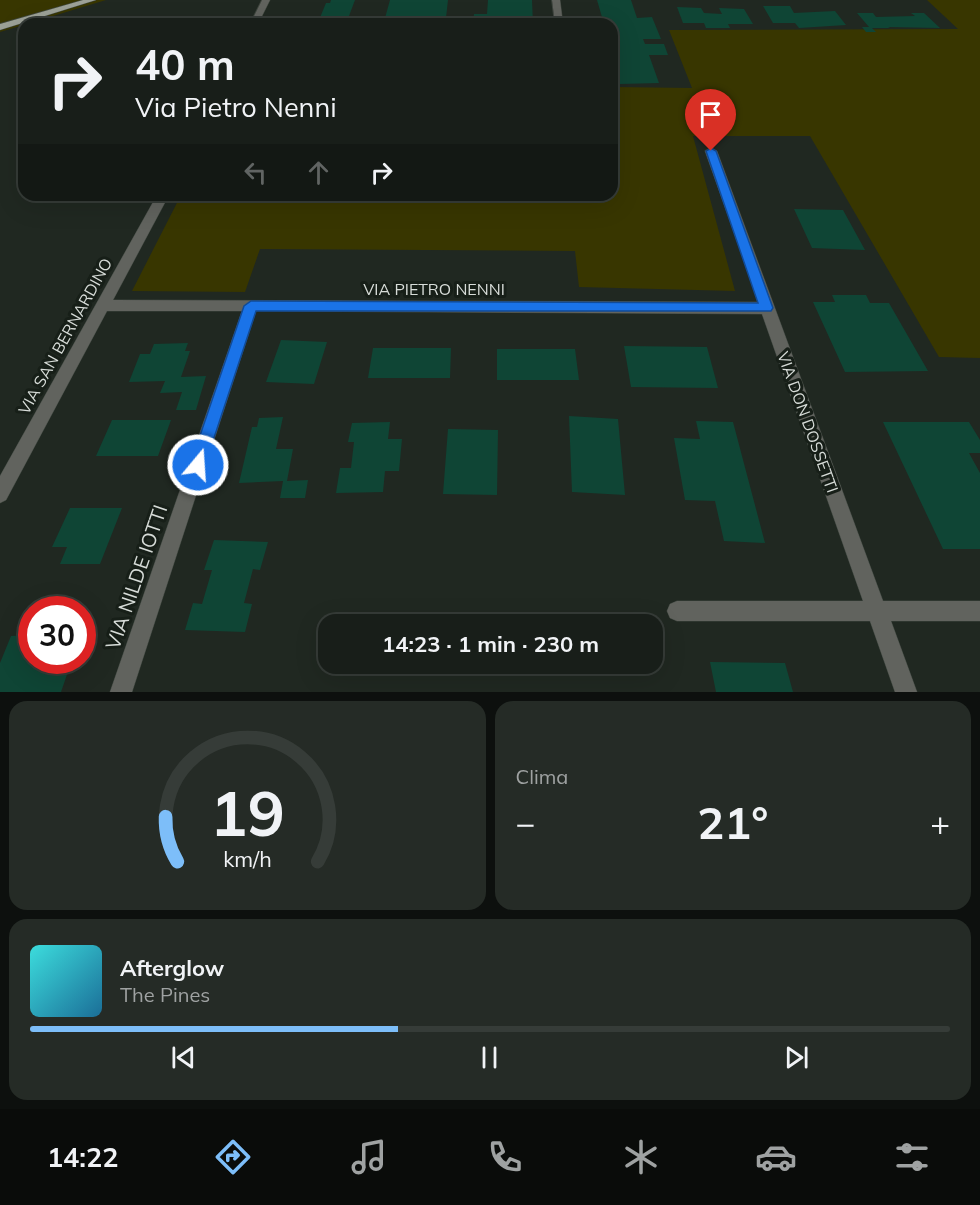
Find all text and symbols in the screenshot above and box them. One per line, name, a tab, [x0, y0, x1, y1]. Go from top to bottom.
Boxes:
text: 40 m	[135, 38, 235, 91]
icon: right	[36, 42, 114, 120]
pin	[685, 89, 736, 151]
text: Via Pietro Nenni	[135, 90, 337, 124]
icon: arrive	[694, 98, 727, 131]
icon: left	[239, 156, 272, 189]
icon: ahead	[302, 156, 335, 189]
icon: right	[365, 156, 398, 189]
street label: VIA SAN BERNARDINO	[14, 254, 116, 418]
street label: VIA PIETRO NENNI	[363, 279, 505, 299]
street label: VIA DON DOSSETTI	[773, 349, 843, 495]
position arrow	[166, 433, 230, 497]
street label: VIA NILDE IOTTI	[100, 501, 172, 653]
speed limit sign: 30	[18, 596, 96, 674]
text: 14:23 · 1 min · 230 m	[382, 630, 599, 658]
text: Clima	[516, 764, 568, 789]
text: 19	[210, 773, 285, 852]
text: 21°	[697, 794, 768, 850]
text: −	[516, 802, 535, 843]
text: +	[930, 802, 950, 843]
text: km/h	[223, 846, 271, 873]
text: Afterglow	[120, 954, 224, 982]
text: The Pines	[120, 982, 210, 1007]
icon: previous	[167, 1041, 200, 1074]
icon: pause	[473, 1041, 506, 1074]
icon: next	[780, 1041, 813, 1074]
icon: directions	[212, 1136, 254, 1178]
icon: music	[348, 1136, 390, 1178]
icon: phone	[484, 1136, 526, 1178]
icon: climate	[620, 1136, 662, 1178]
icon: car	[755, 1136, 797, 1178]
icon: filters	[891, 1136, 933, 1178]
text: 14:22	[47, 1140, 118, 1174]

